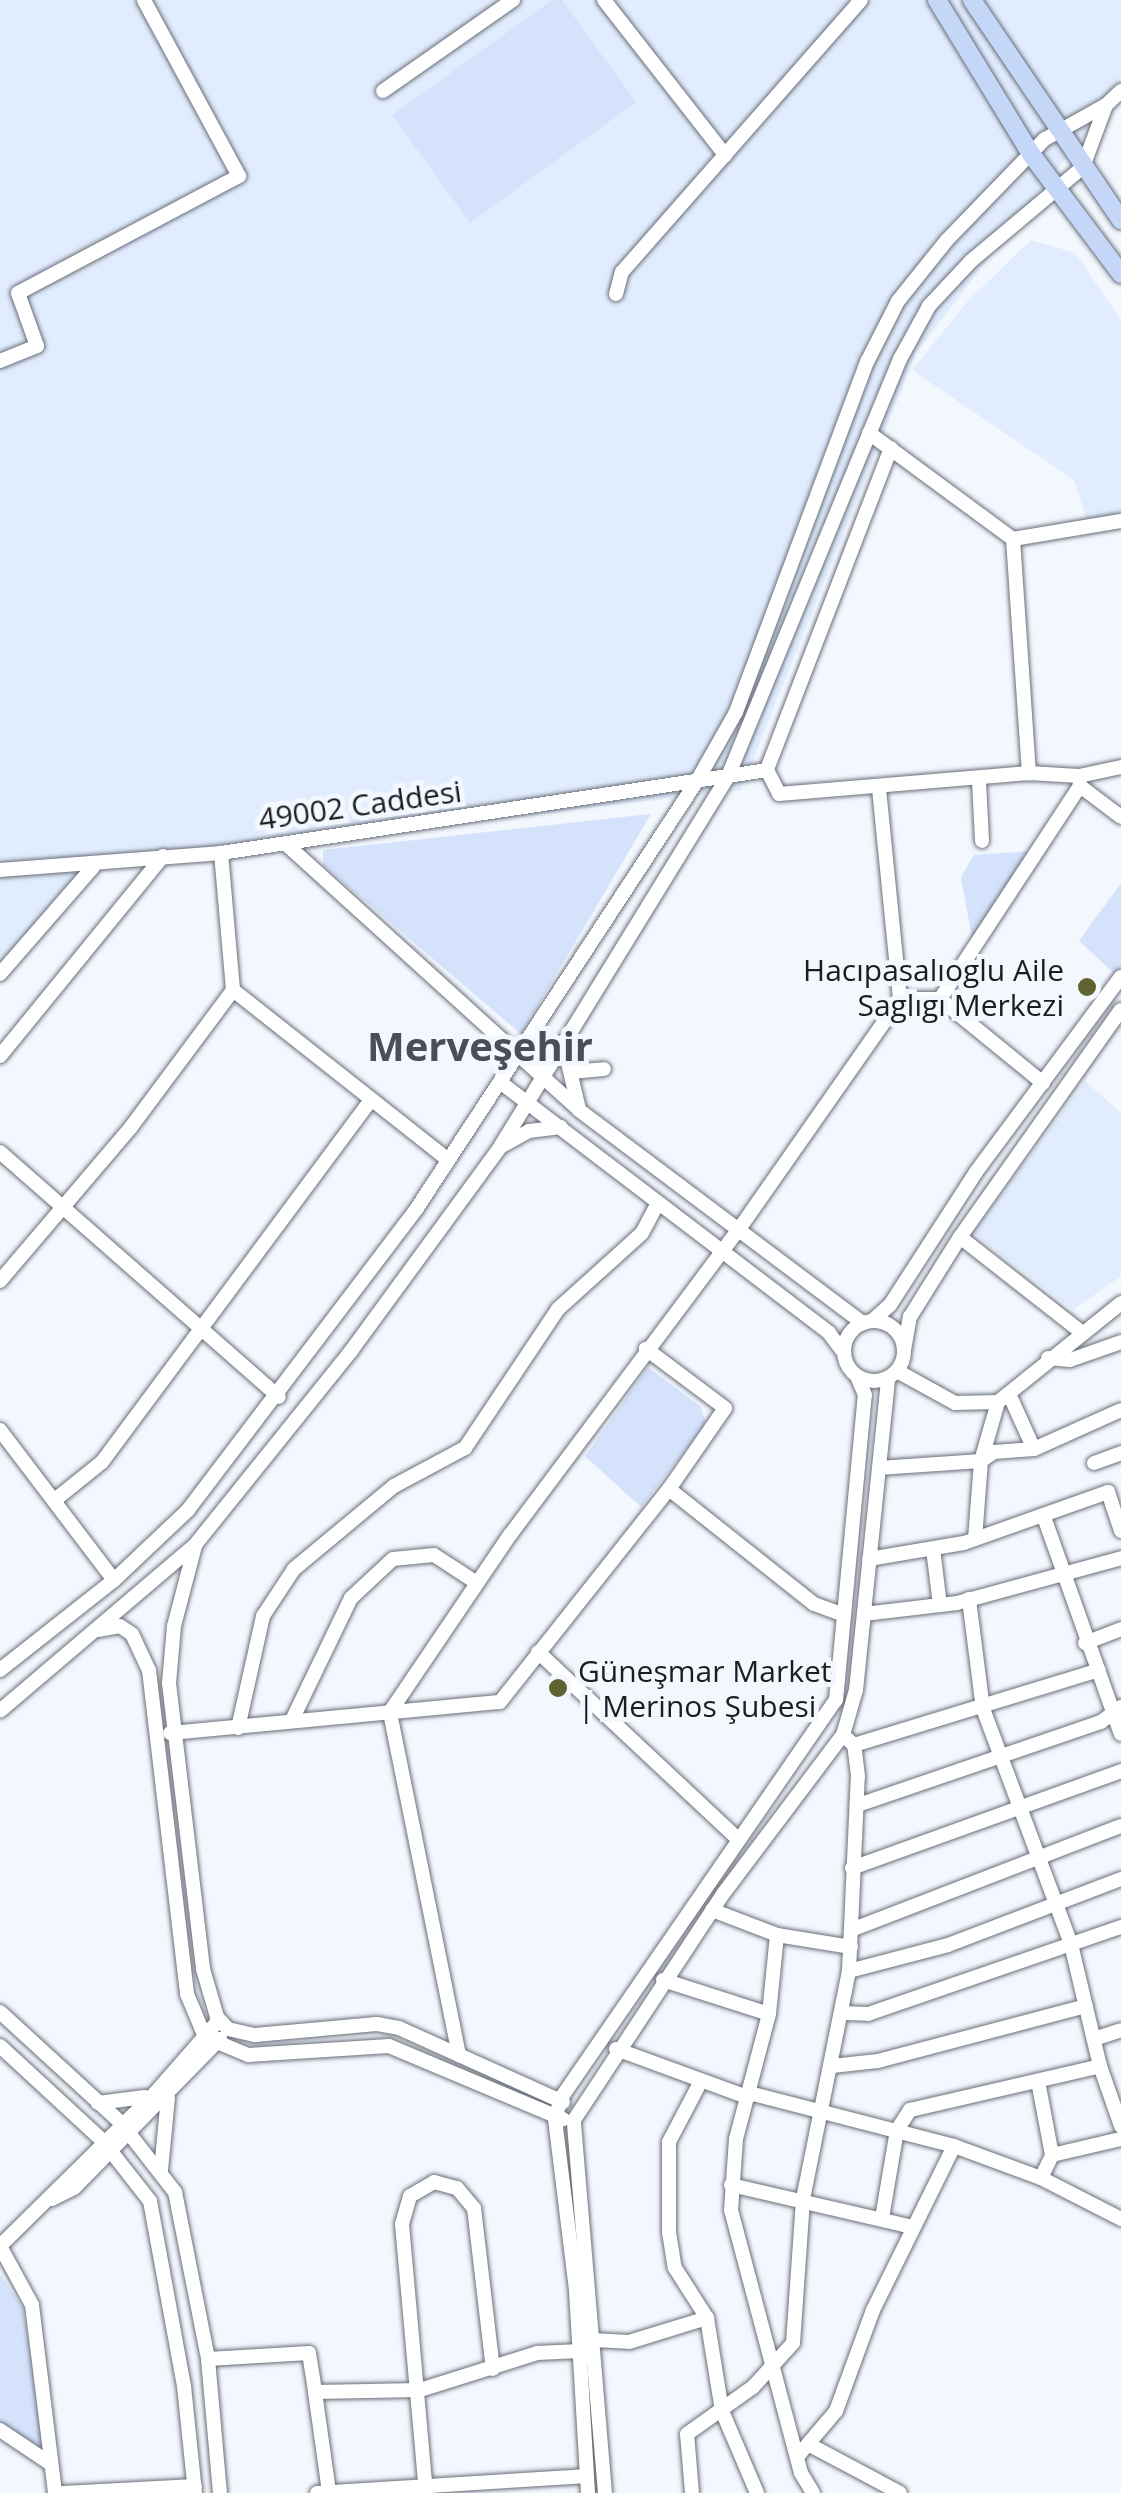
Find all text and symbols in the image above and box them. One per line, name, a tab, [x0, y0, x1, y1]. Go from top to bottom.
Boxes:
street label: 49002 Caddesi	[256, 773, 464, 837]
place label: Hacıpasalıoglu Aile Saglıgı Merkezi	[803, 952, 1064, 1022]
marker: Hacıpasalıoglu Aile Saglıgı Merkezi	[1074, 974, 1100, 1000]
district label: Merveşehir	[367, 1022, 593, 1070]
place label: Güneşmar Market | Merinos Şubesi	[578, 1653, 831, 1724]
marker: Güneşmar Market | Merinos Şubesi	[547, 1677, 569, 1699]

